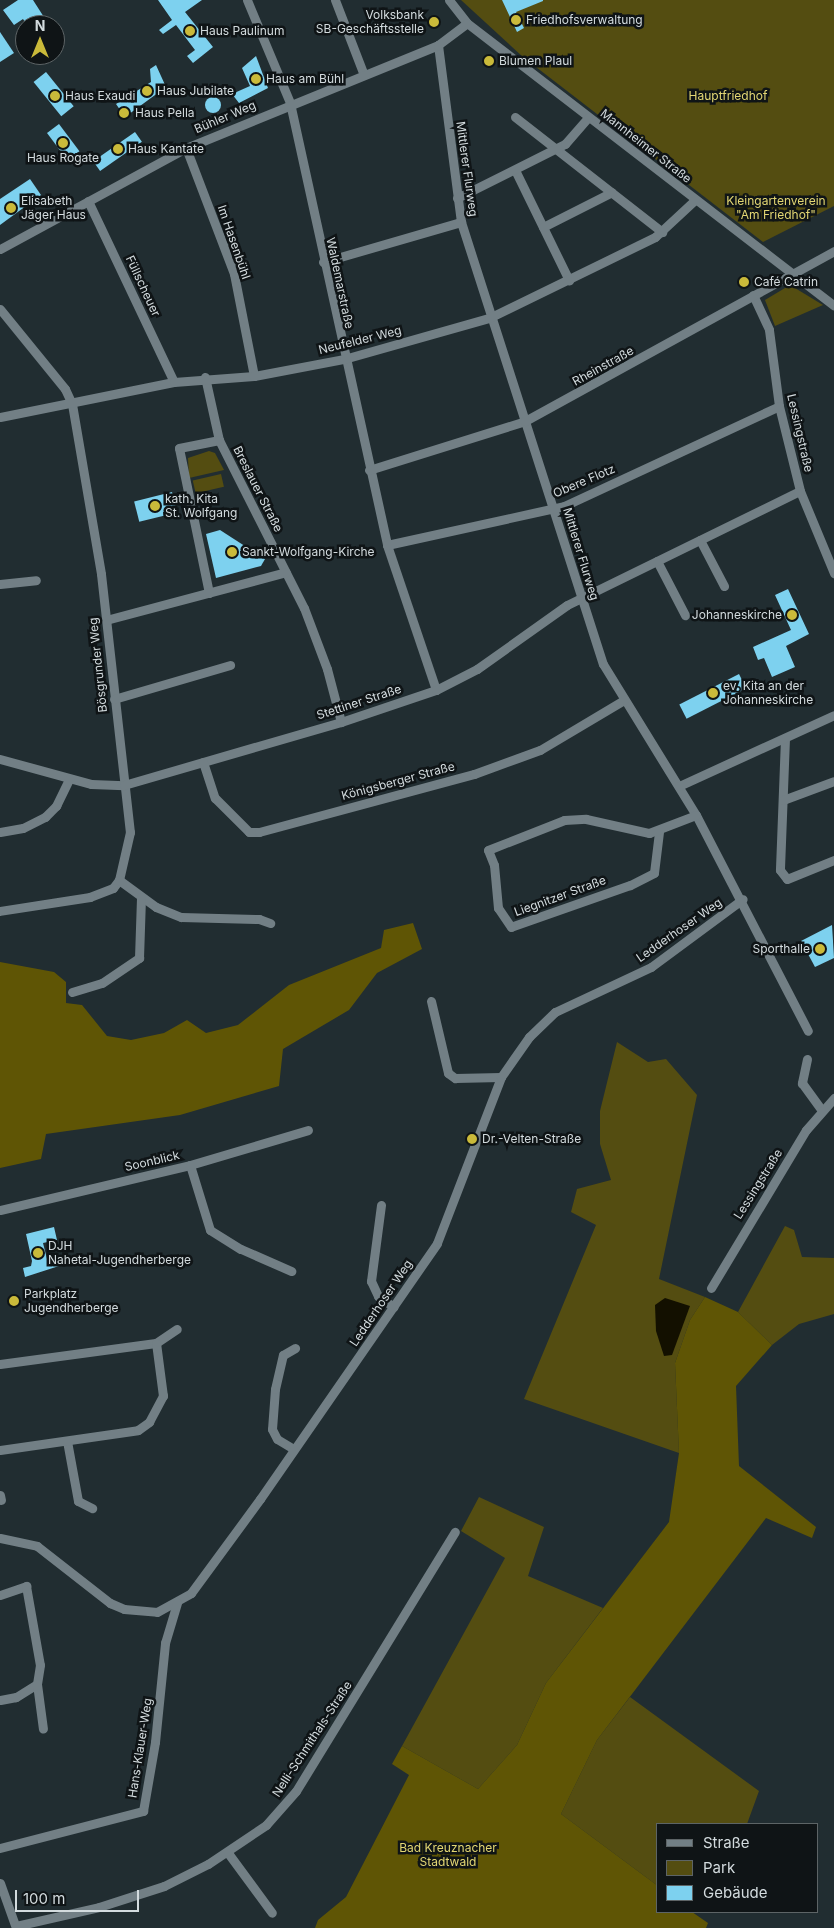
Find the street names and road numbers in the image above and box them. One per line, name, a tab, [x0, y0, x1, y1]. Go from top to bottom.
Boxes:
street label: Bühler Weg	[192, 98, 258, 136]
street label: Mannheimer Straße	[598, 106, 694, 186]
street label: Mittlerer Flurweg	[453, 120, 481, 218]
street label: Im Hasenbühl	[215, 203, 253, 281]
street label: Waldemarstraße	[323, 236, 357, 330]
street label: Füllscheuer	[123, 253, 163, 319]
street label: Neufelder Weg	[317, 323, 403, 357]
street label: Rheinstraße	[570, 343, 636, 389]
street label: Lessingstraße	[784, 393, 816, 473]
street label: Breslauer Straße	[230, 444, 286, 534]
street label: Obere Flotz	[551, 461, 617, 501]
street label: Mittlerer Flurweg	[560, 506, 602, 602]
street label: Bösgrunder Weg	[86, 617, 110, 713]
street label: Stettiner Straße	[315, 682, 403, 722]
street label: Königsberger Straße	[340, 759, 456, 803]
street label: Liegnitzer Straße	[512, 873, 608, 919]
street label: Ledderhoser Weg	[633, 895, 725, 965]
street label: Lessingstraße	[731, 1146, 785, 1222]
street label: Soonblick	[123, 1148, 181, 1174]
street label: Ledderhoser Weg	[347, 1257, 415, 1349]
street label: Nelli-Schmithals-Straße	[269, 1678, 355, 1800]
street label: Hans-Klauer-Weg	[125, 1697, 155, 1799]

